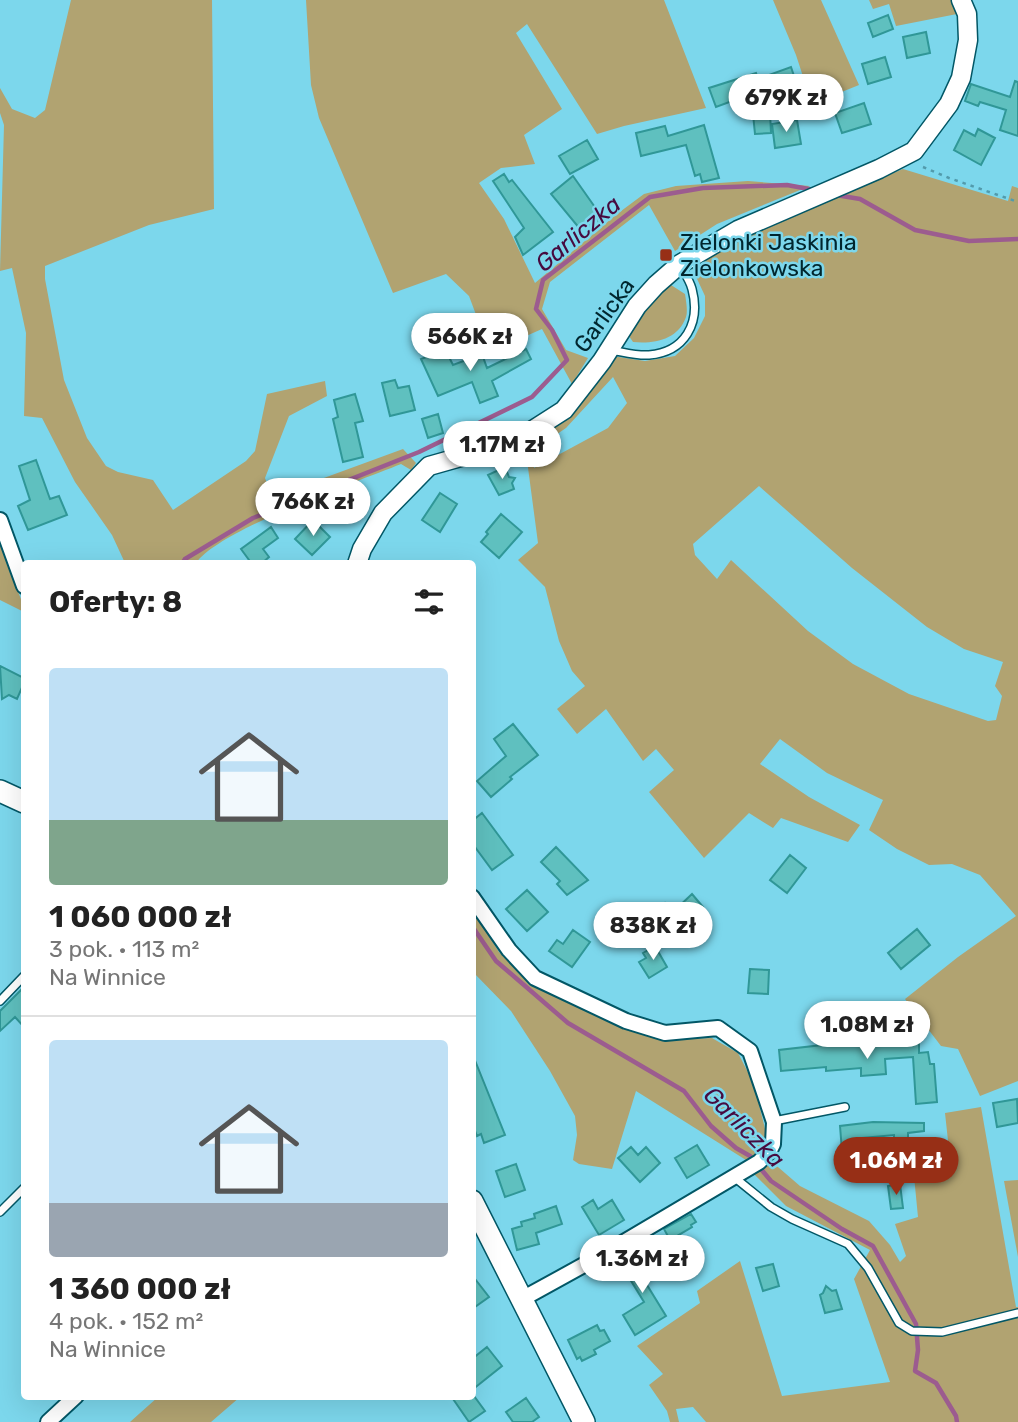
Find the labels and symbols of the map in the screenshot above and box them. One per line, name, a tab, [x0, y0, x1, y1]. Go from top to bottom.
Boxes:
pin: 679K zł	[721, 74, 851, 134]
water label: Garliczka	[530, 190, 626, 278]
place label: Zielonki Jaskinia Zielonkowska	[680, 228, 857, 282]
marker: Zielonki Jaskinia Zielonkowska	[658, 247, 674, 263]
street label: Garlicka	[568, 272, 640, 358]
pin: 566K zł	[405, 314, 535, 373]
pin: 1.17M zł	[430, 421, 574, 481]
pin: 766K zł	[248, 478, 378, 538]
pin: 838K zł	[588, 902, 718, 962]
pin: 1.08M zł	[795, 1002, 939, 1061]
water label: Garliczka	[698, 1081, 790, 1173]
pin: 1.06M zł	[824, 1138, 968, 1197]
pin: 1.36M zł	[570, 1236, 714, 1295]

